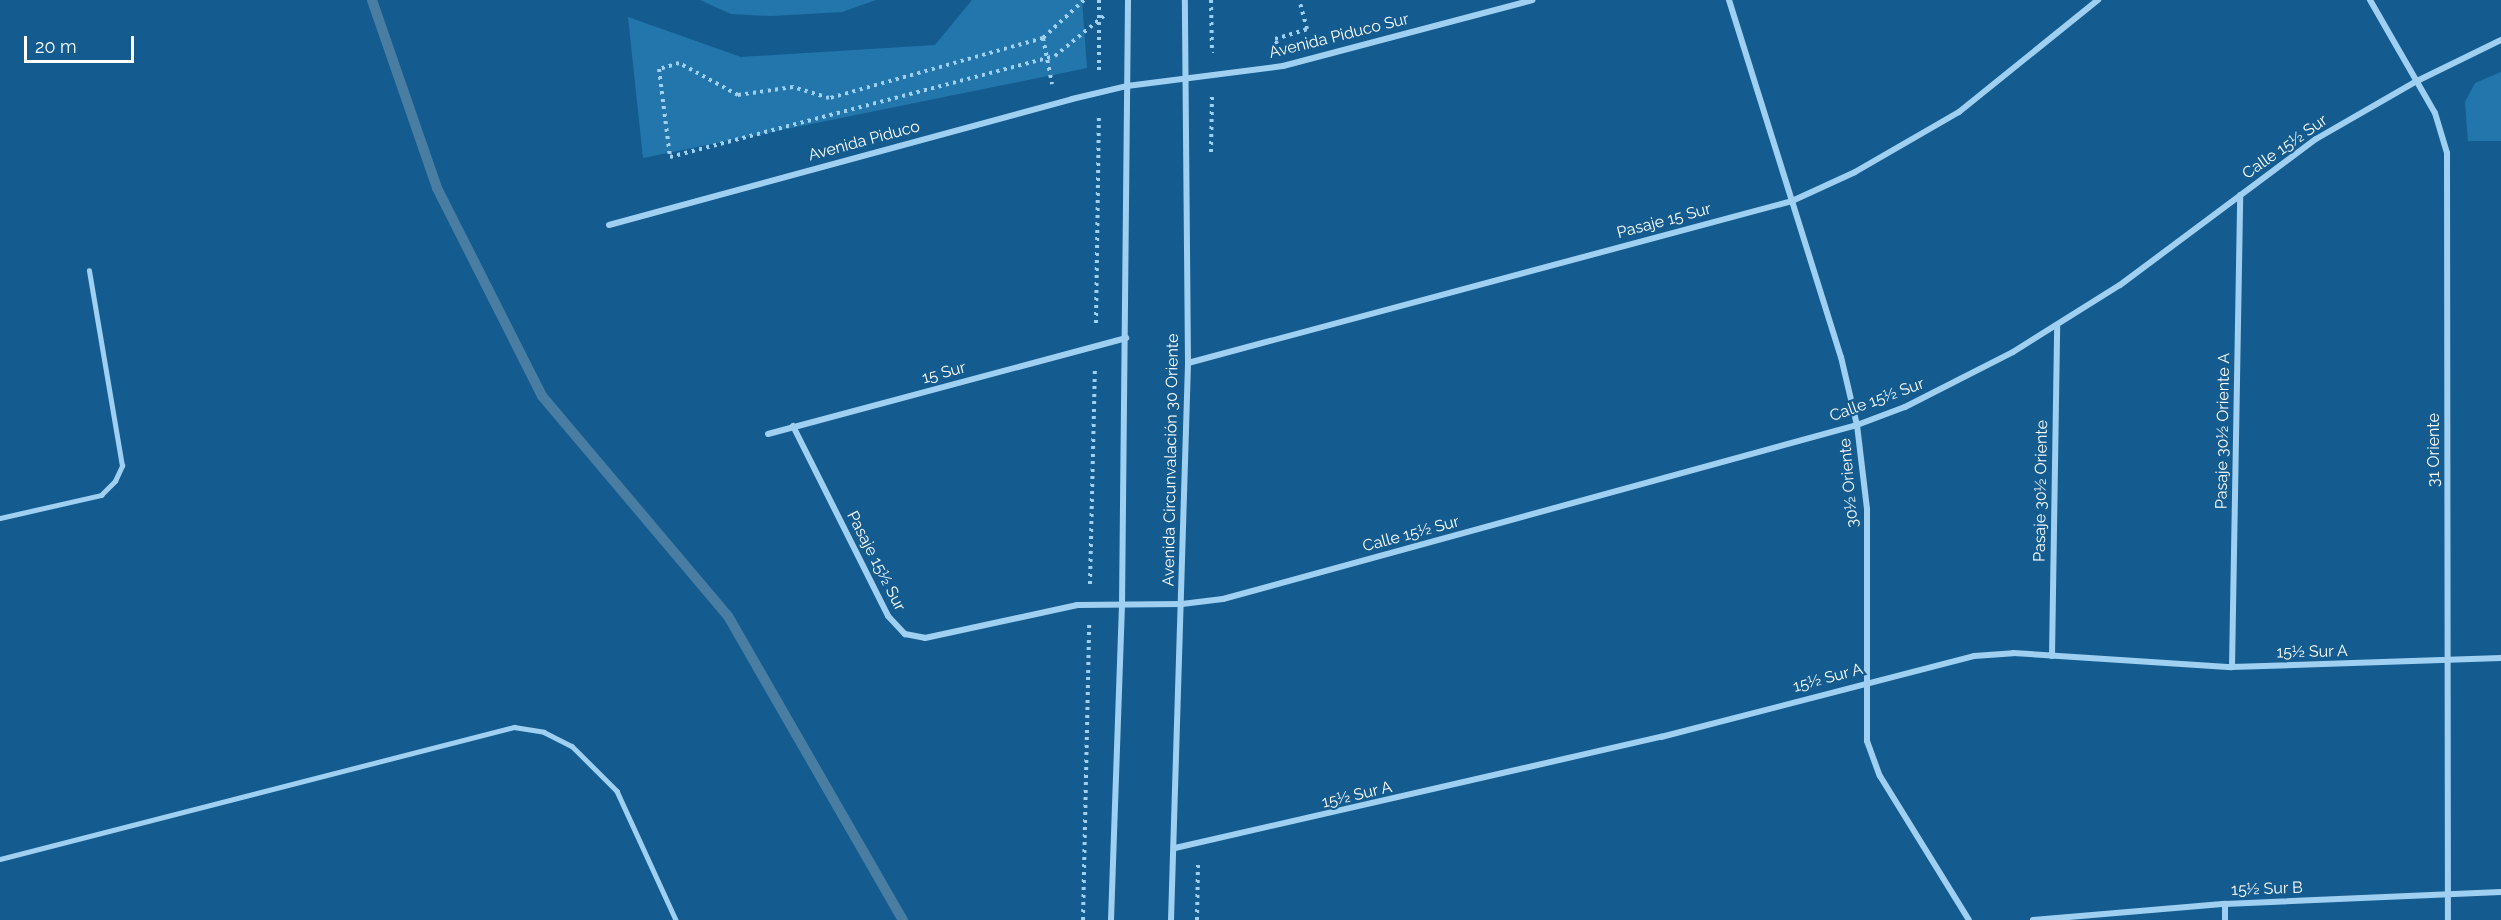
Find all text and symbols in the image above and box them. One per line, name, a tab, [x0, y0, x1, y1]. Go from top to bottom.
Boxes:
street label: Avenida Piduco Sur	[1267, 9, 1411, 63]
scale bar	[27, 24, 136, 62]
text: 20 m	[35, 36, 77, 57]
street label: Calle 15½ Sur	[2239, 111, 2331, 183]
street label: Avenida Piduco	[806, 117, 922, 165]
street label: Pasaje 15 Sur	[1615, 199, 1713, 243]
street label: Avenida Circunvalación 30 Oriente	[1159, 333, 1183, 587]
street label: Pasaje 30½ Oriente A	[2212, 353, 2234, 509]
street label: 15 Sur	[920, 358, 968, 388]
street label: Calle 15½ Sur	[1827, 374, 1927, 426]
street label: 31 Oriente	[2424, 413, 2444, 487]
street label: Pasaje 30½ Oriente	[2030, 420, 2052, 562]
street label: 30½ Oriente	[1836, 438, 1862, 528]
street label: Pasaje 15½ Sur	[843, 508, 909, 614]
street label: Calle 15½ Sur	[1361, 512, 1461, 556]
street label: 15½ Sur A	[2276, 642, 2348, 662]
street label: 15½ Sur A	[1791, 659, 1865, 697]
street label: 15½ Sur A	[1320, 778, 1394, 812]
street label: 15½ Sur B	[2231, 878, 2303, 900]

